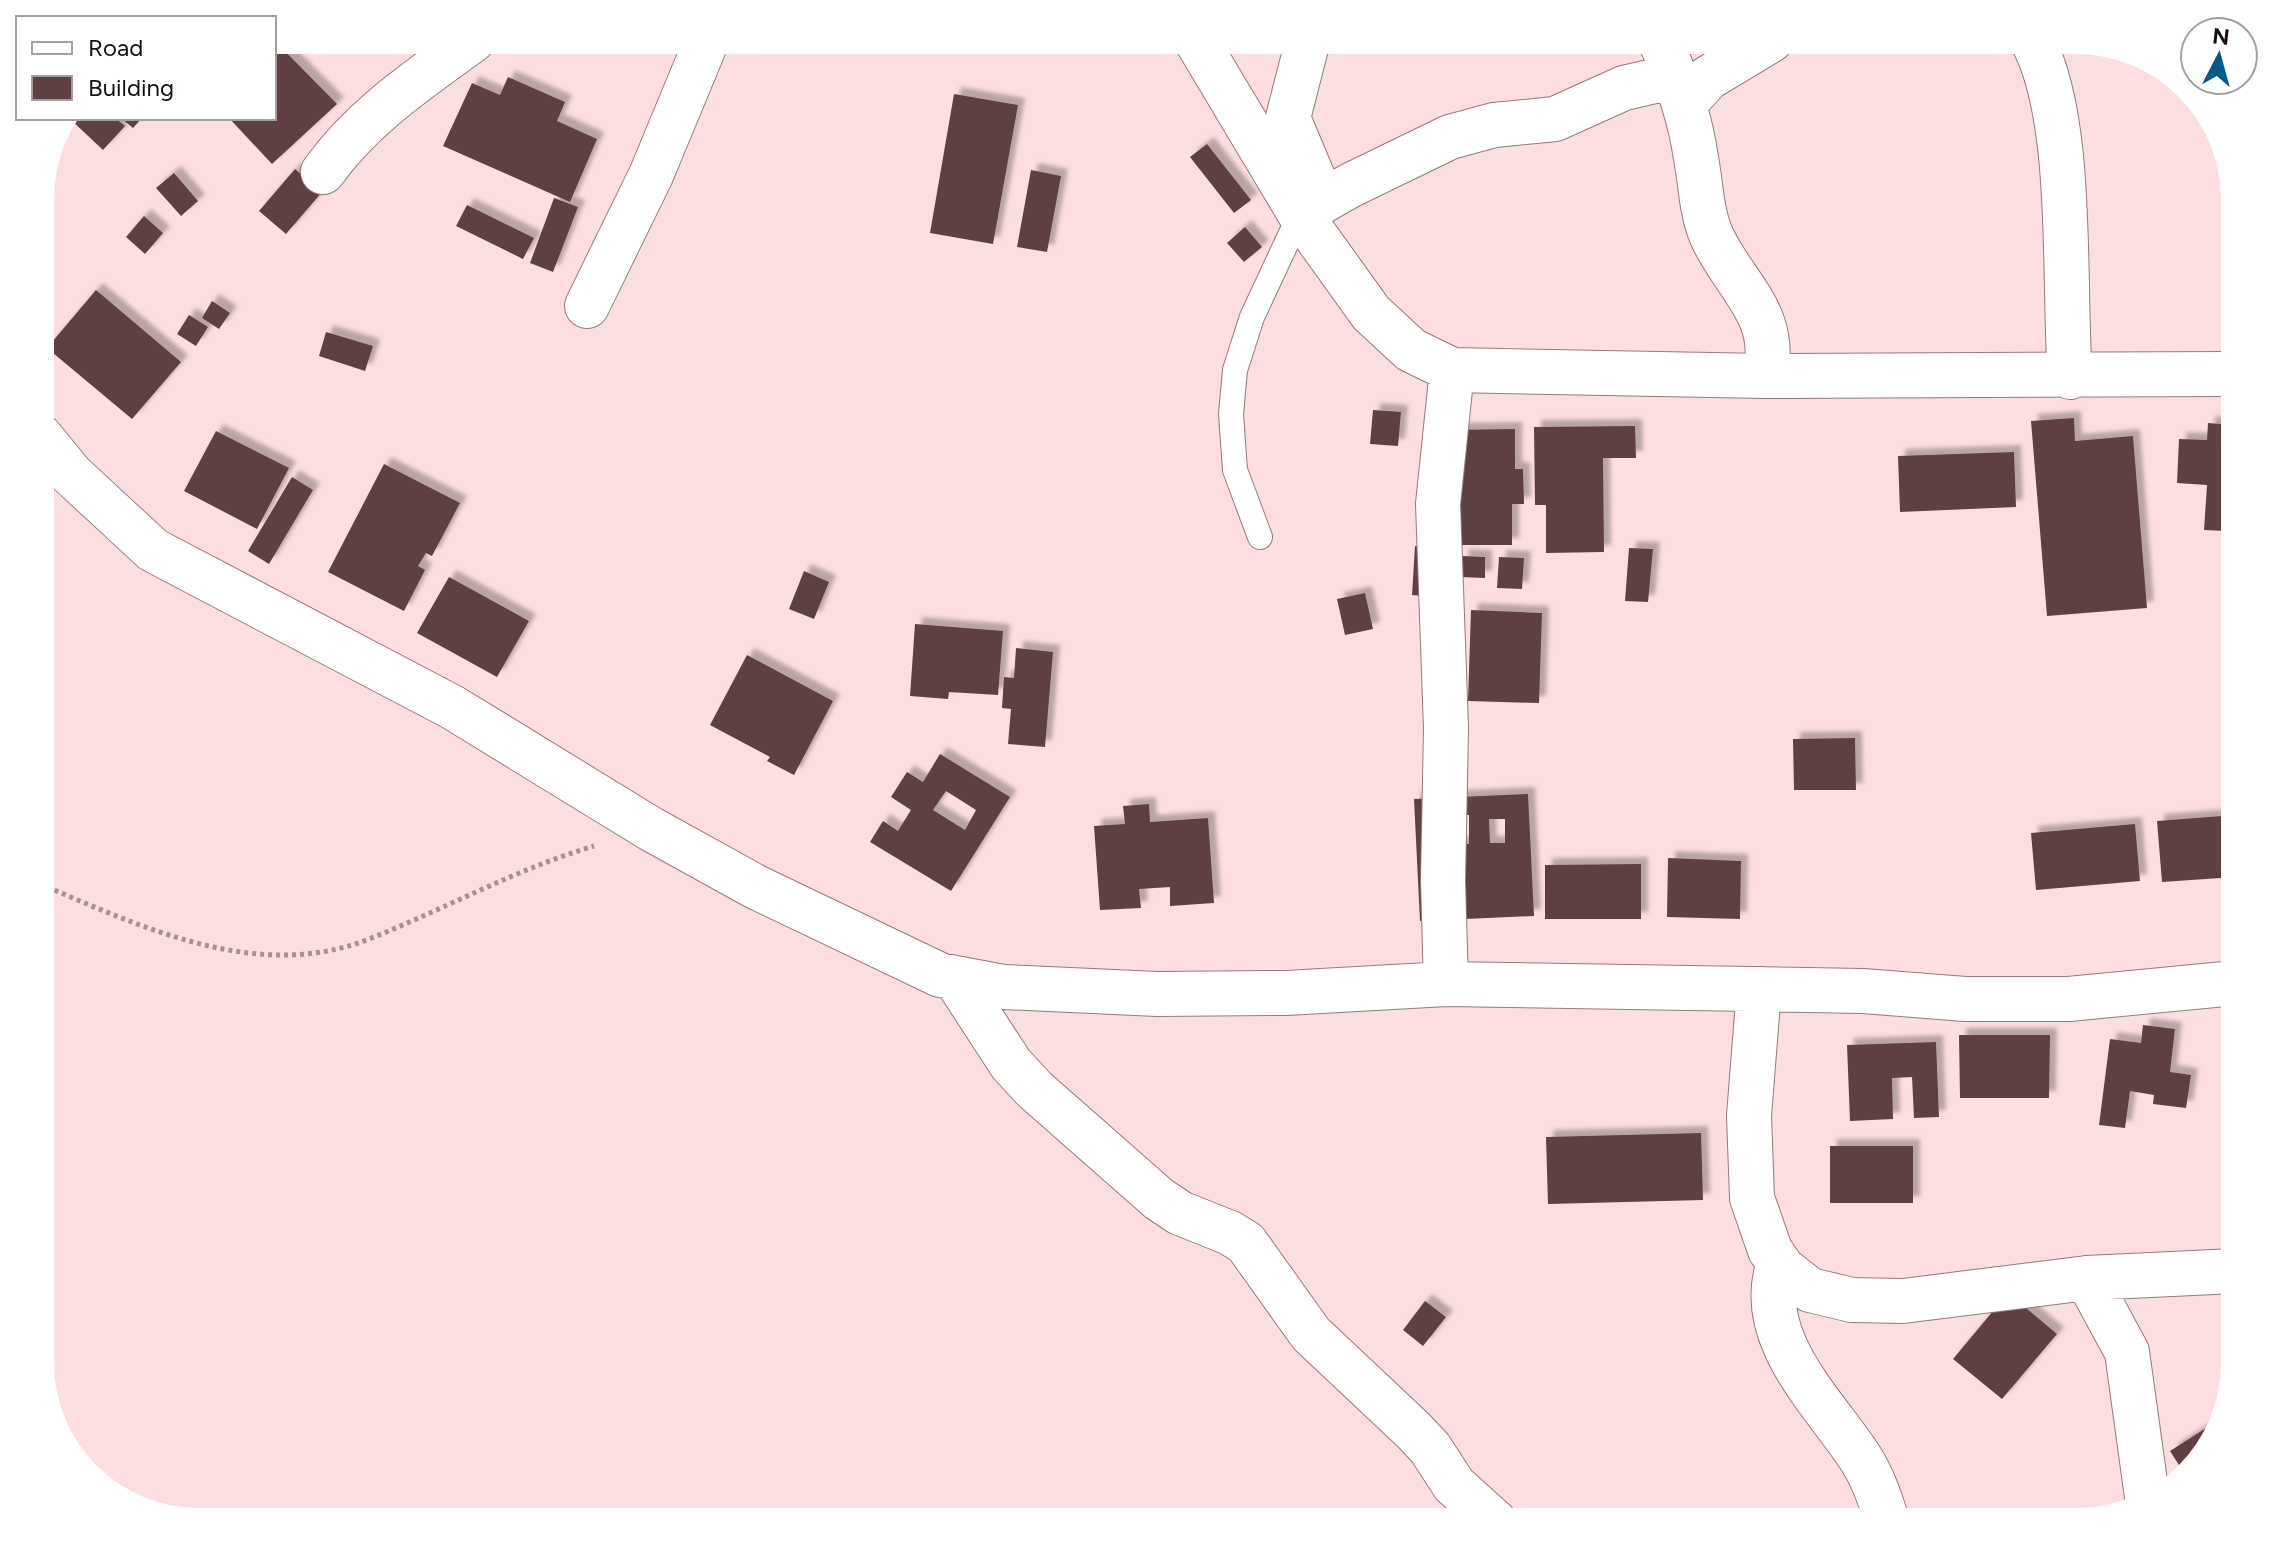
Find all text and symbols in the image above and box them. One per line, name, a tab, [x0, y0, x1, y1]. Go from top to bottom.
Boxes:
legend	[16, 16, 276, 120]
north arrow	[2179, 16, 2259, 96]
text: N	[2211, 22, 2231, 51]
text: Road	[88, 33, 143, 62]
text: Building	[88, 73, 174, 102]

